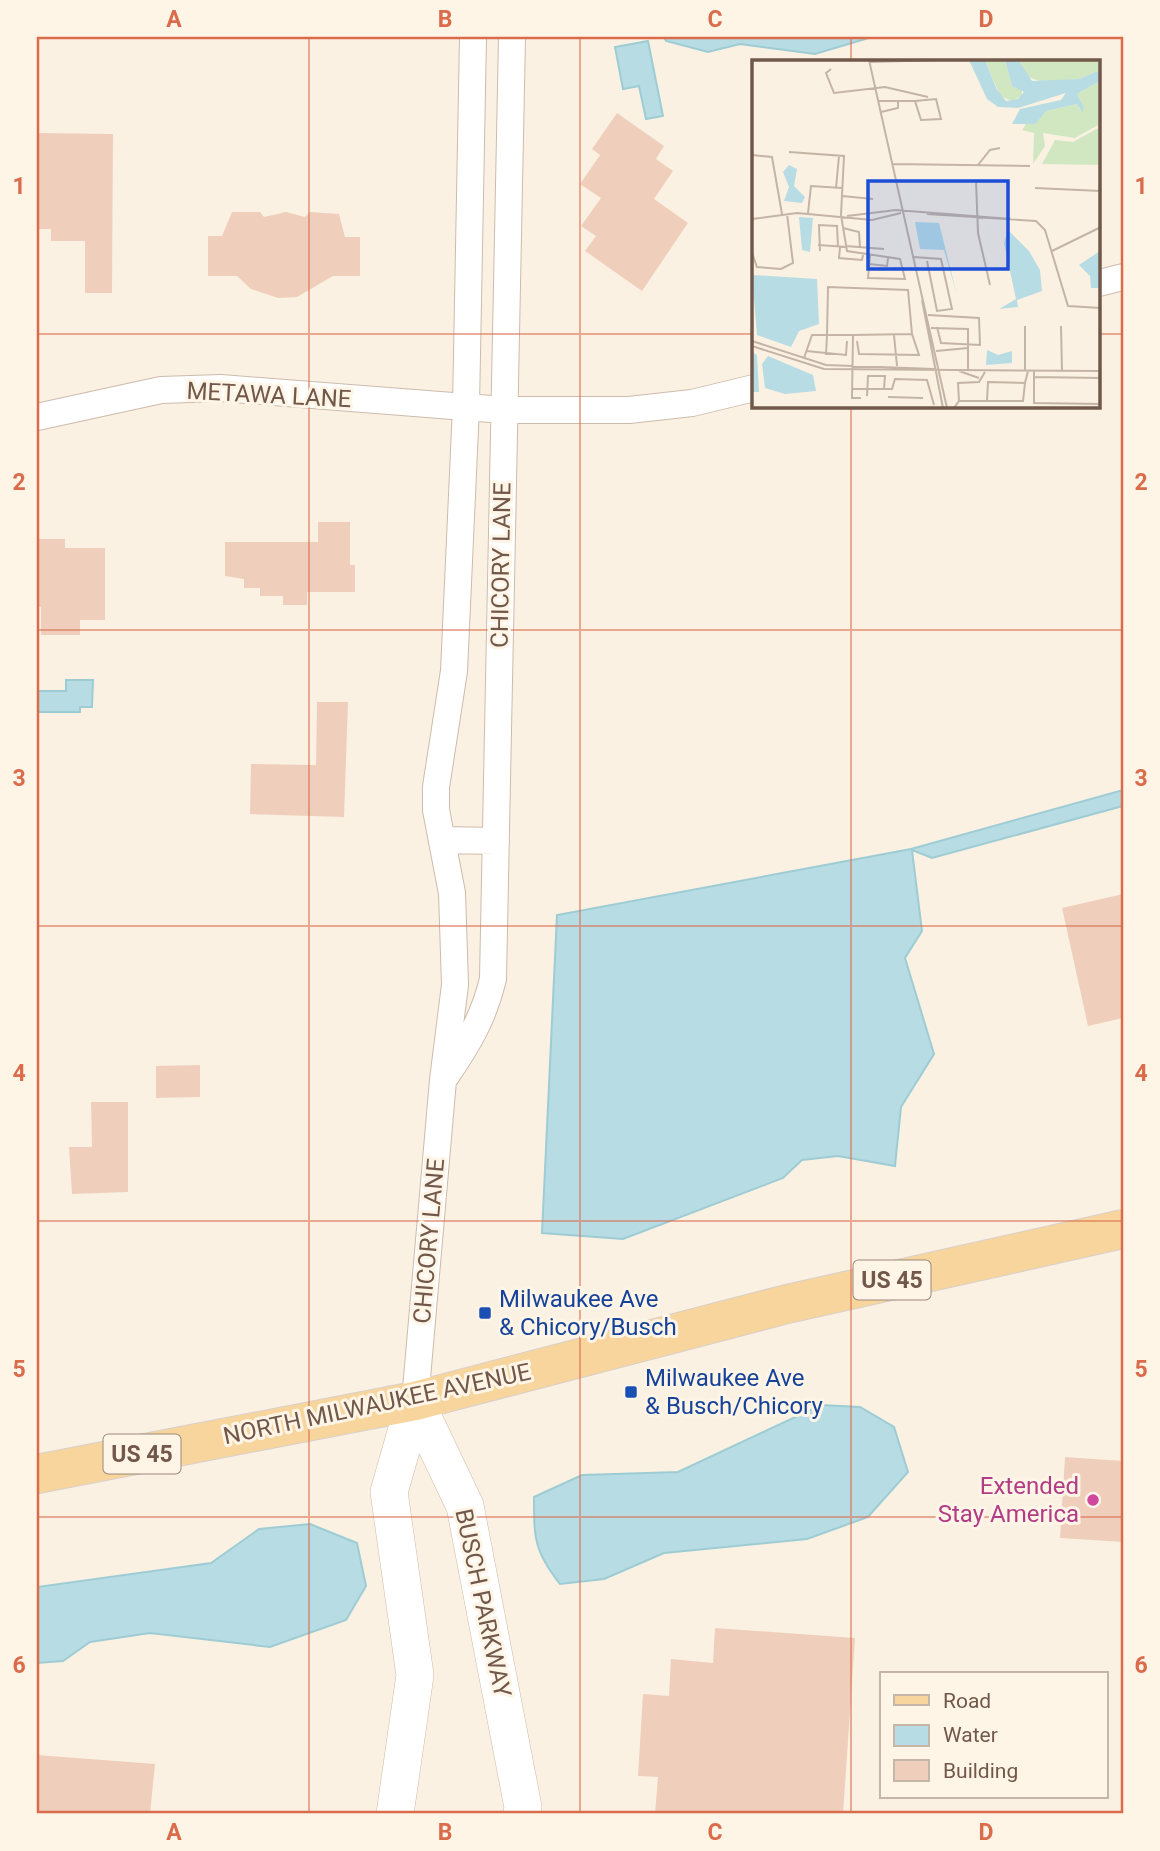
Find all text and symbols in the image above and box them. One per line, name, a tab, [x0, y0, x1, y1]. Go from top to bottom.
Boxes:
text: A	[166, 6, 182, 33]
text: B	[438, 6, 452, 33]
text: C	[707, 6, 723, 33]
text: D	[979, 6, 993, 33]
inset map	[752, 60, 1100, 408]
text: 1	[12, 173, 26, 200]
text: 1	[1134, 173, 1148, 200]
street label: METAWA LANE	[186, 377, 352, 413]
text: 2	[12, 469, 26, 496]
text: 2	[1134, 469, 1148, 496]
street label: CHICORY LANE	[486, 482, 516, 648]
text: 3	[12, 765, 26, 792]
text: 3	[1134, 765, 1148, 792]
text: 4	[12, 1060, 26, 1087]
text: 4	[1134, 1060, 1148, 1087]
street label: CHICORY LANE	[408, 1157, 450, 1325]
road number: US 45	[854, 1260, 931, 1300]
place label: Milwaukee Ave & Chicory/Busch	[499, 1285, 677, 1341]
marker: Milwaukee Ave & Chicory/Busch	[477, 1305, 493, 1321]
text: 5	[12, 1356, 26, 1383]
text: 5	[1134, 1356, 1148, 1383]
street label: NORTH MILWAUKEE AVENUE	[221, 1358, 533, 1450]
place label: Milwaukee Ave & Busch/Chicory	[645, 1364, 823, 1420]
marker: Milwaukee Ave & Busch/Chicory	[623, 1384, 639, 1400]
road number: US 45	[104, 1434, 180, 1474]
place label: Extended Stay America	[938, 1472, 1079, 1528]
marker: Extended Stay America	[1085, 1492, 1101, 1508]
street label: BUSCH PARKWAY	[449, 1506, 517, 1701]
text: 6	[12, 1652, 26, 1679]
text: 6	[1134, 1652, 1148, 1679]
legend	[880, 1672, 1108, 1798]
text: Road	[943, 1689, 991, 1713]
text: Water	[943, 1723, 998, 1747]
text: Building	[943, 1759, 1018, 1783]
text: A	[166, 1819, 182, 1846]
text: B	[438, 1819, 452, 1846]
text: C	[707, 1819, 723, 1846]
text: D	[979, 1819, 993, 1846]

